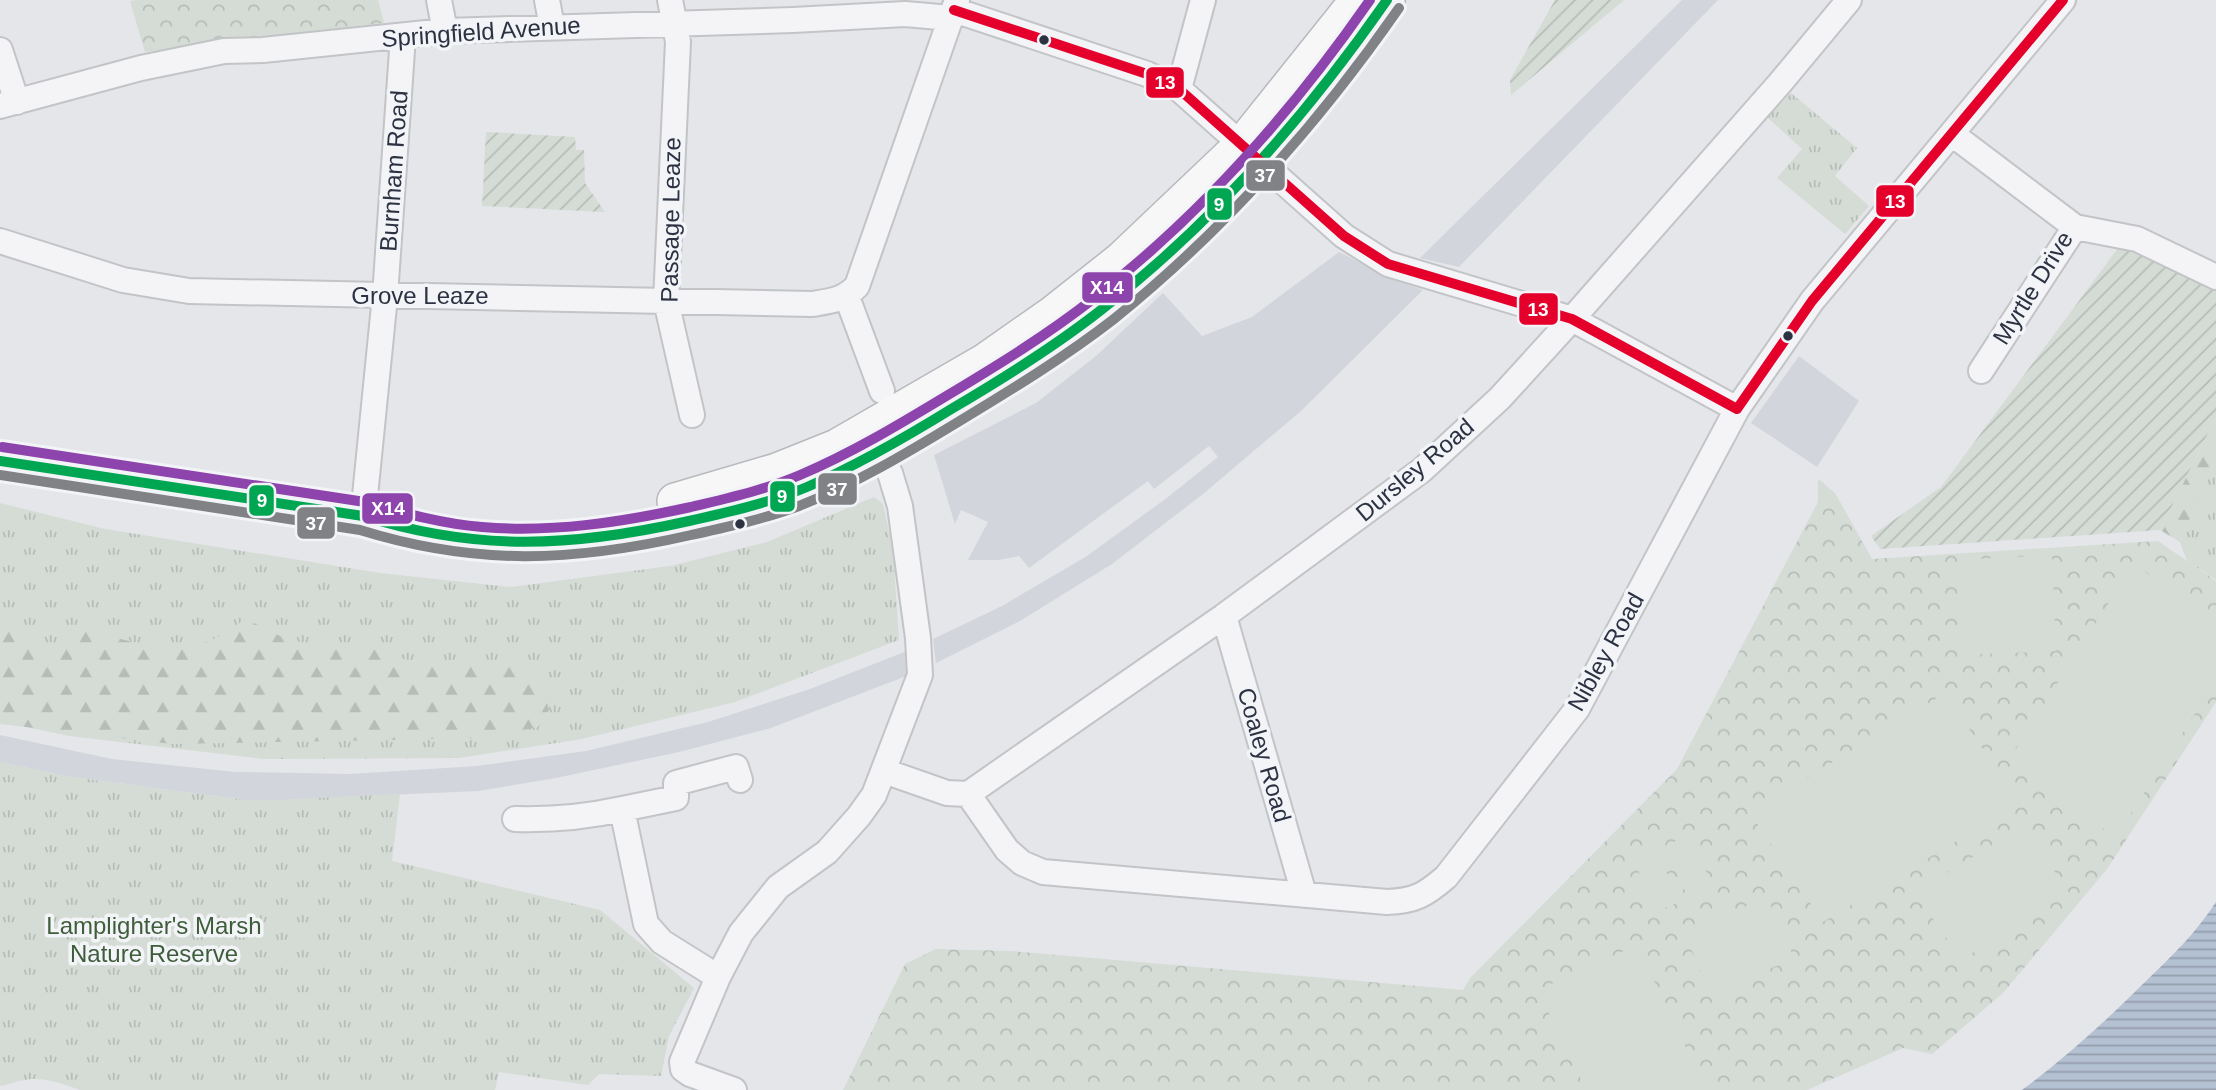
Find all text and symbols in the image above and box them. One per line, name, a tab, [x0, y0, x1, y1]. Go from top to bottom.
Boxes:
street label: Springfield Avenue	[380, 11, 582, 52]
unlabelled marker	[1037, 33, 1051, 47]
line badge: 13	[1145, 66, 1185, 99]
text: 13	[1154, 72, 1176, 93]
street label: Burnham Road	[374, 90, 413, 252]
street label: Passage Leaze	[656, 137, 685, 303]
line badge: 37	[1245, 159, 1286, 192]
text: 37	[1254, 165, 1276, 186]
line badge: 13	[1875, 184, 1915, 218]
line badge: 9	[1206, 187, 1233, 221]
text: 13	[1884, 191, 1906, 212]
text: 9	[1214, 194, 1224, 215]
street label: Myrtle Drive	[1987, 226, 2078, 349]
line badge: X14	[1081, 271, 1134, 304]
text: X14	[1090, 277, 1124, 298]
street label: Grove Leaze	[351, 282, 489, 309]
line badge: 13	[1518, 292, 1559, 326]
text: 13	[1527, 299, 1549, 320]
unlabelled marker	[1781, 329, 1795, 343]
street label: Dursley Road	[1350, 413, 1479, 527]
line badge: 37	[817, 472, 858, 506]
text: 37	[826, 479, 848, 500]
line badge: 9	[769, 480, 796, 513]
line badge: 9	[248, 484, 275, 517]
text: 9	[777, 486, 787, 507]
text: 9	[257, 490, 267, 511]
line badge: X14	[361, 492, 414, 525]
text: X14	[371, 498, 405, 519]
line badge: 37	[296, 506, 336, 540]
text: 37	[305, 513, 327, 534]
unlabelled marker	[733, 517, 747, 531]
street label: Nibley Road	[1562, 588, 1649, 715]
street label: Coaley Road	[1232, 684, 1297, 825]
park label: Lamplighter's Marsh Nature Reserve	[46, 912, 262, 967]

